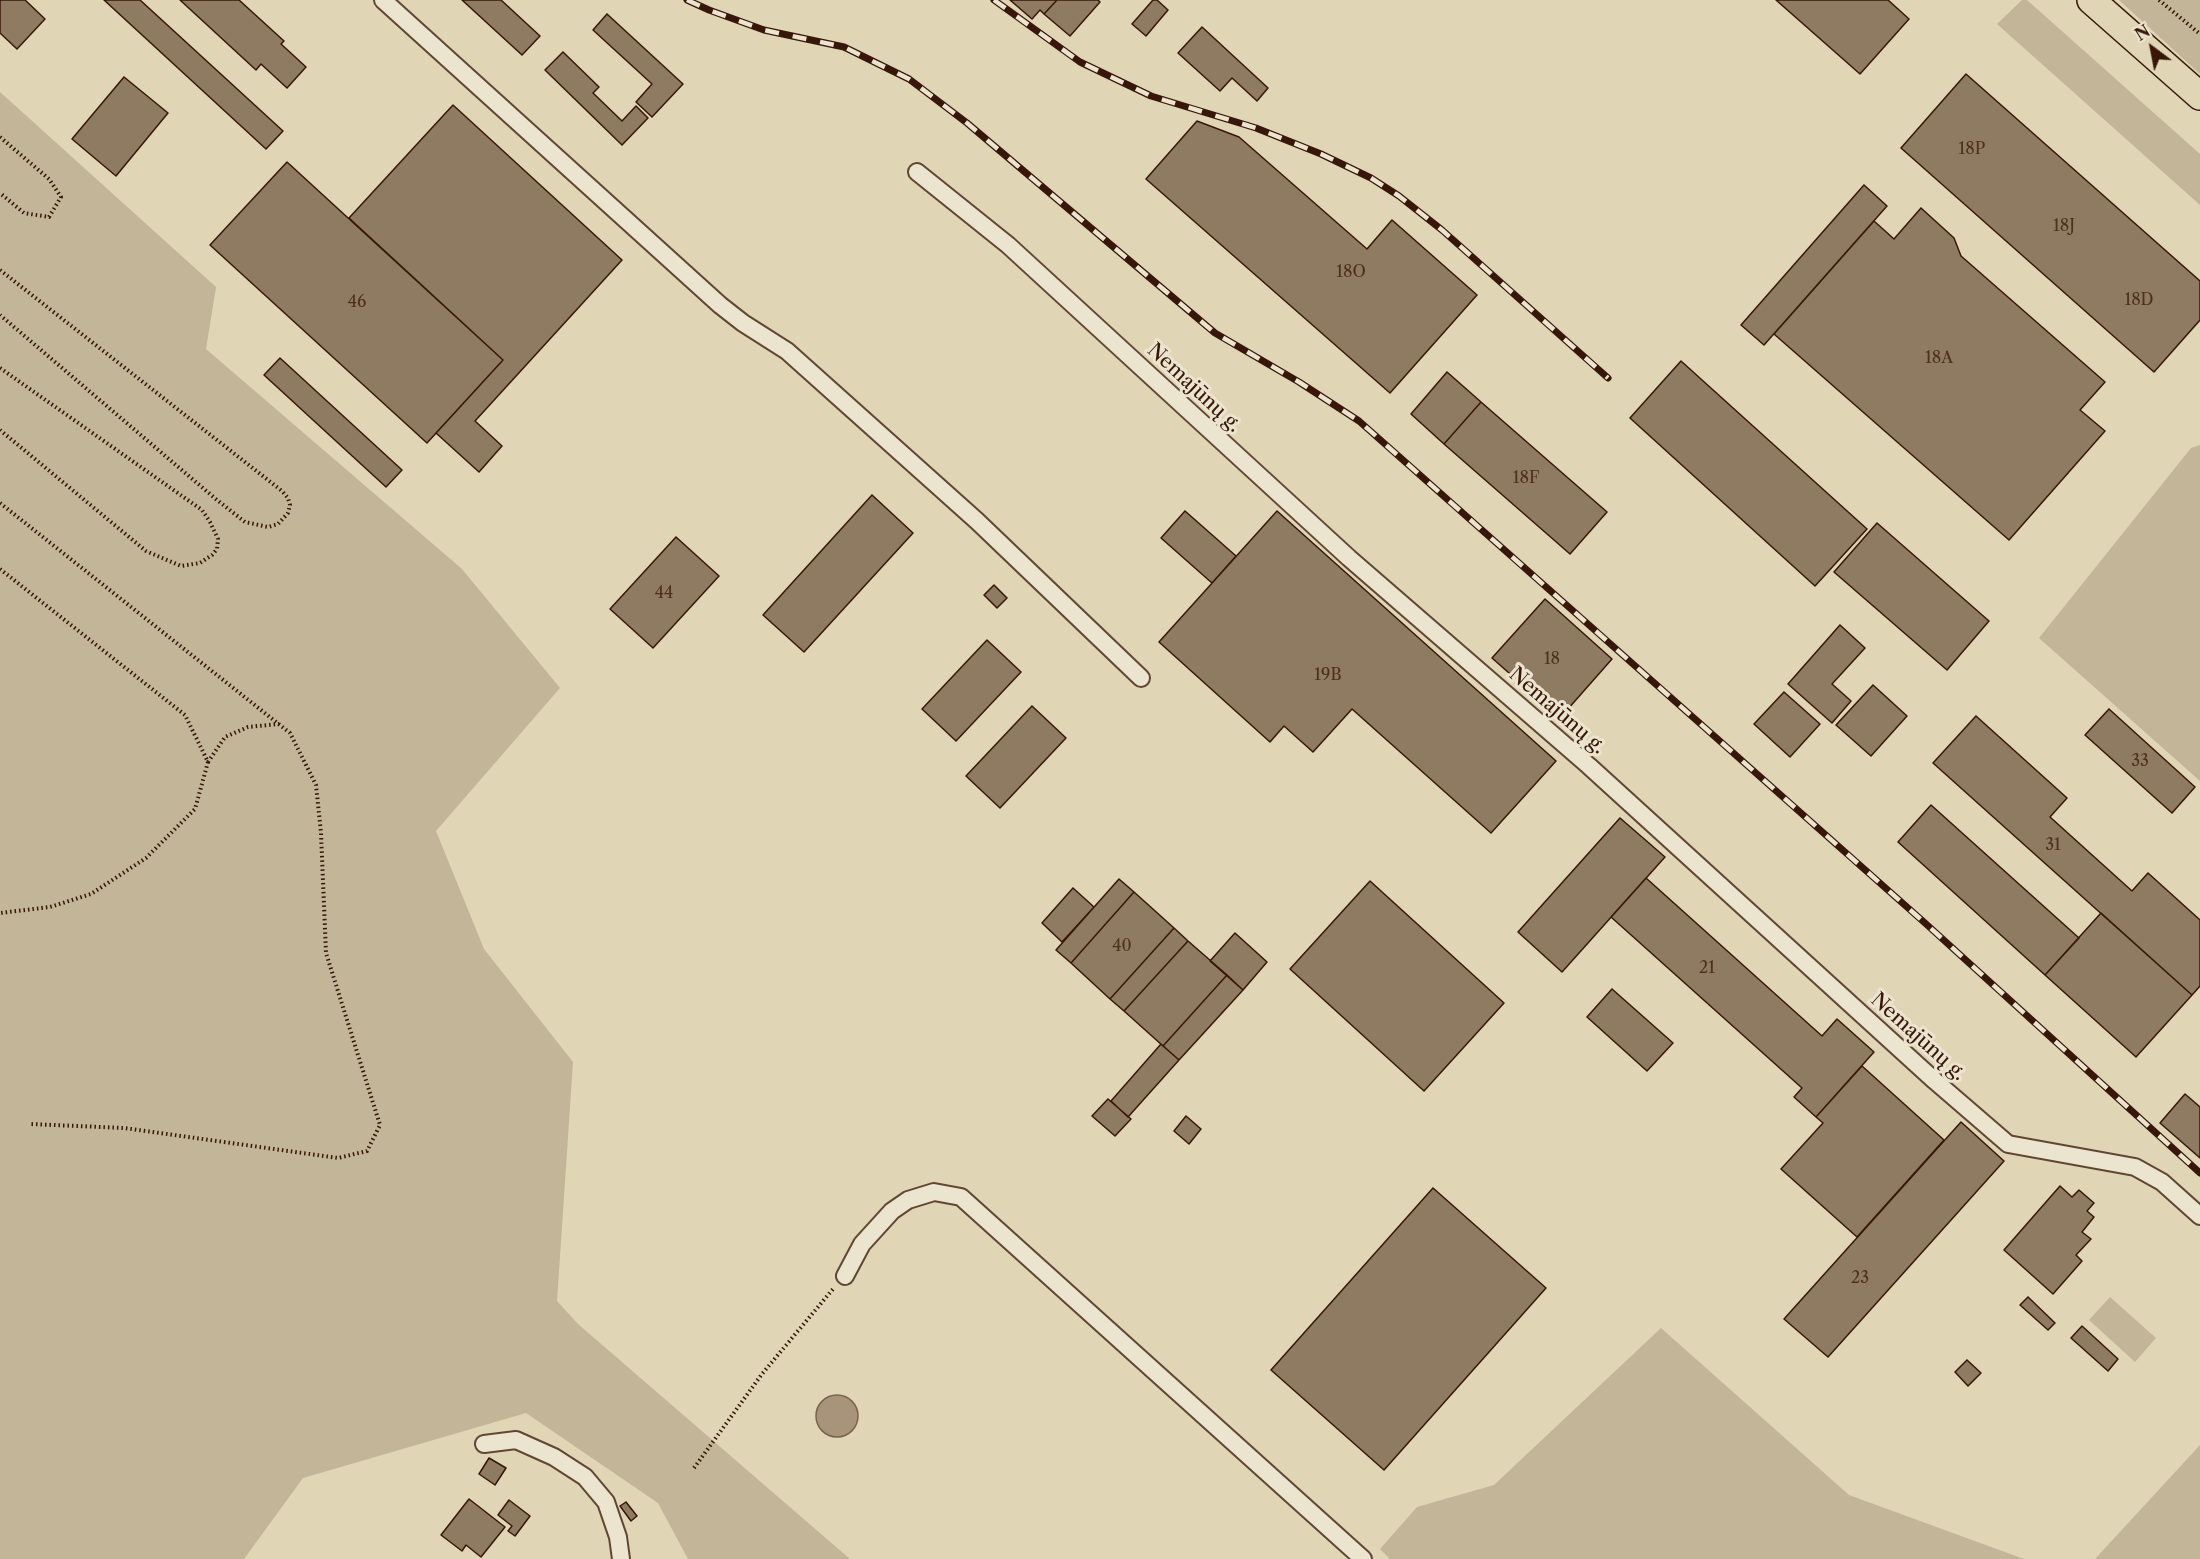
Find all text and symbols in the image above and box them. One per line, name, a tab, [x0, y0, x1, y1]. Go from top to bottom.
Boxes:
north arrow	[2122, 18, 2182, 78]
text: N	[2131, 21, 2154, 45]
house number: 18P	[1959, 139, 1985, 159]
house number: 18J	[2053, 216, 2075, 236]
house number: 18O	[1336, 262, 1366, 282]
house number: 18D	[2124, 290, 2154, 310]
house number: 46	[348, 292, 366, 312]
street label: Nemajūnų g.	[1142, 338, 1246, 438]
house number: 18A	[1925, 348, 1953, 368]
house number: 18F	[1513, 468, 1539, 488]
house number: 44	[655, 583, 673, 603]
house number: 18	[1544, 649, 1560, 669]
street label: Nemajūnų g.	[1504, 663, 1610, 759]
house number: 19B	[1314, 665, 1342, 685]
house number: 33	[2131, 751, 2149, 771]
house number: 31	[2045, 835, 2061, 855]
house number: 40	[1112, 936, 1132, 956]
house number: 21	[1699, 958, 1715, 978]
street label: Nemajūnų g.	[1865, 988, 1971, 1086]
house number: 23	[1851, 1268, 1869, 1288]

